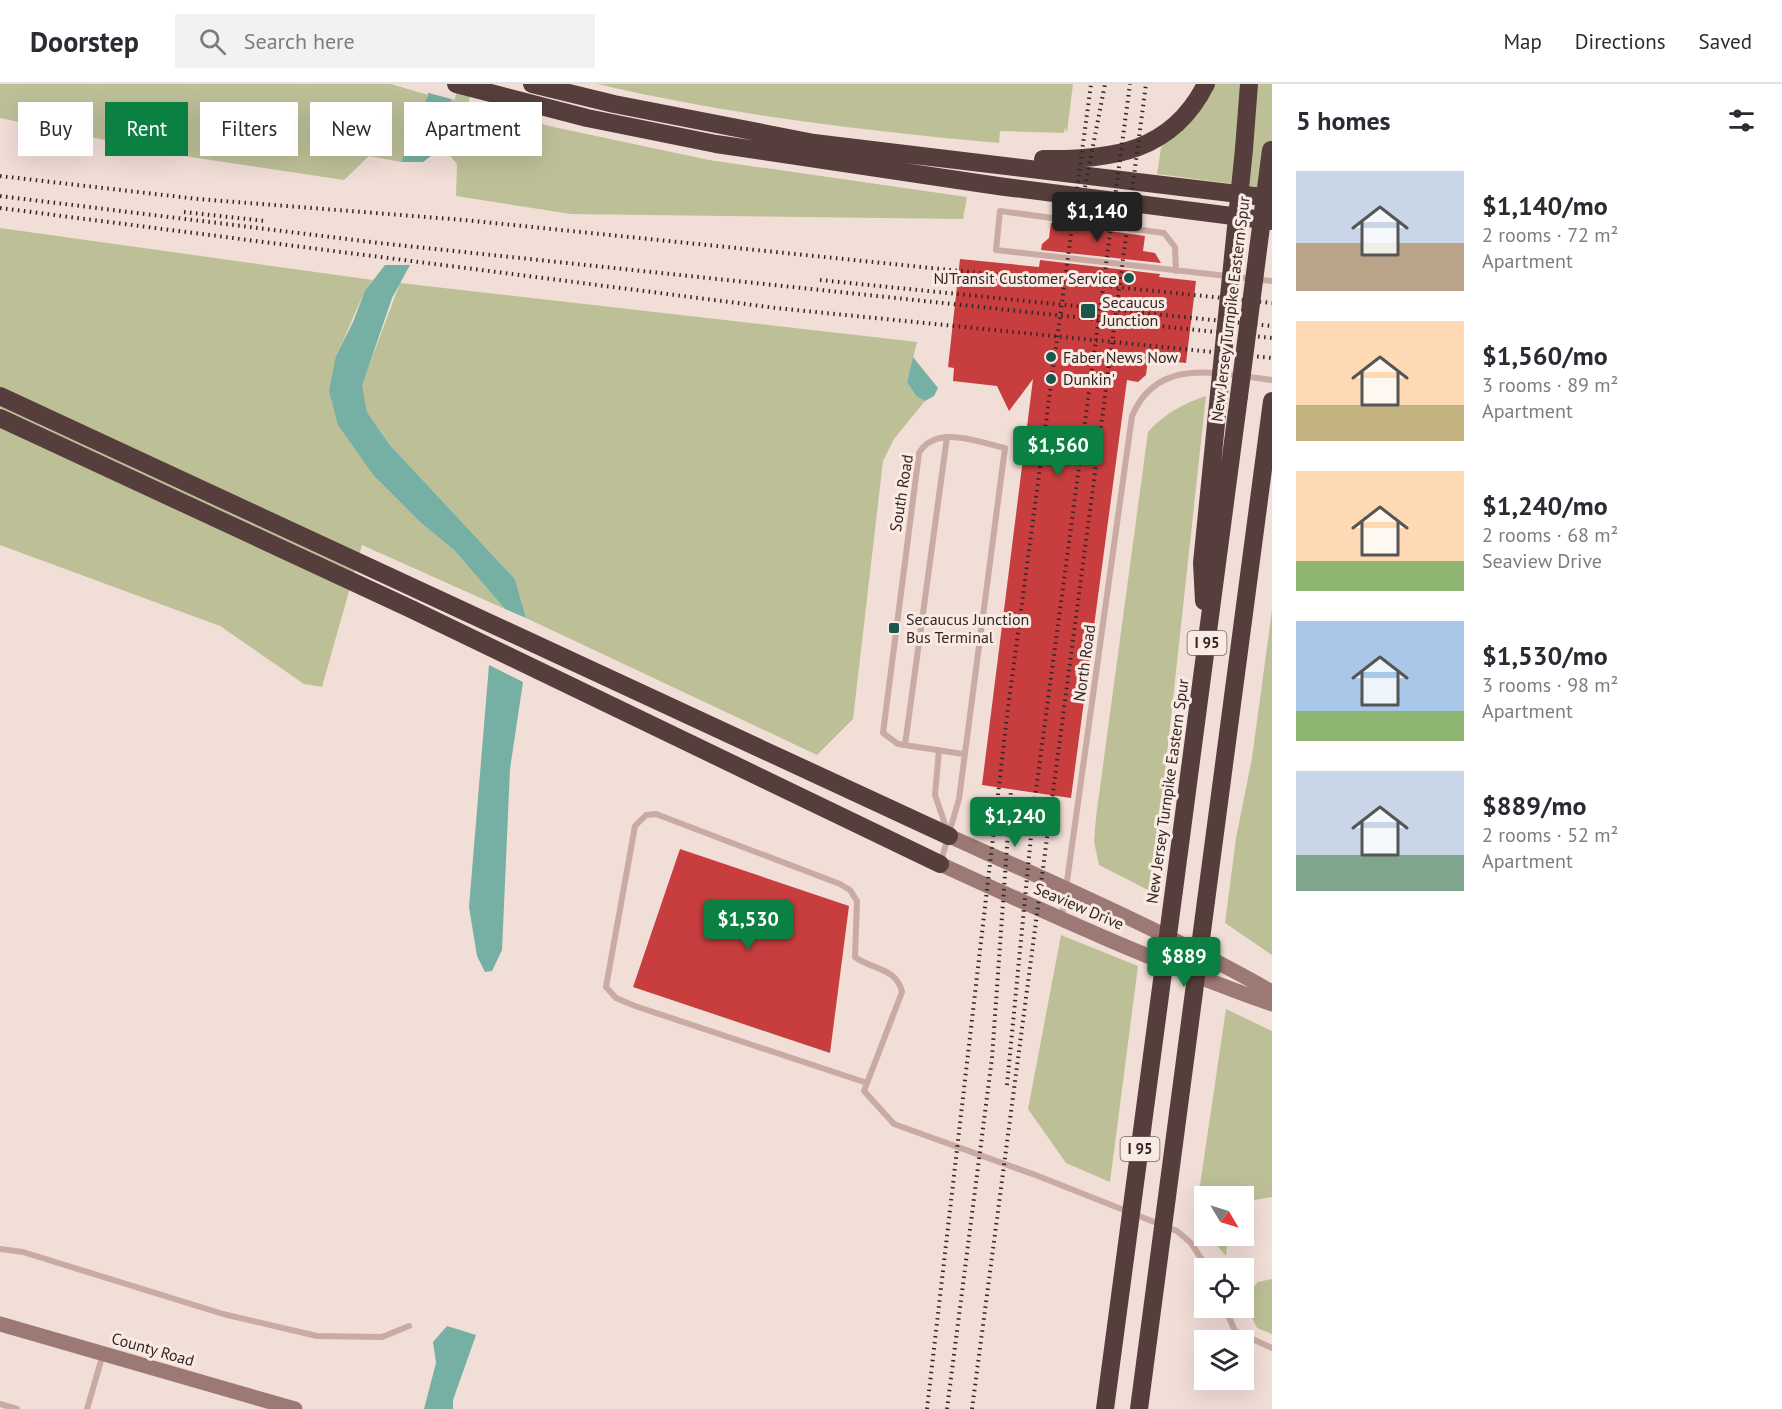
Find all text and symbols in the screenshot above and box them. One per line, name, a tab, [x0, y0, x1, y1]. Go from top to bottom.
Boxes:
search box	[175, 14, 595, 68]
text: Doorstep	[30, 23, 139, 60]
icon: search	[196, 25, 229, 58]
text: Search here	[244, 27, 355, 55]
text: Map	[1503, 28, 1542, 55]
text: Directions	[1575, 28, 1666, 55]
text: Saved	[1699, 28, 1752, 55]
chip: Buy	[18, 102, 93, 156]
chip: Rent	[105, 102, 188, 156]
chip: Filters	[200, 102, 298, 156]
chip: New	[310, 102, 392, 156]
chip: Apartment	[404, 102, 542, 156]
text: 5 homes	[1296, 104, 1391, 137]
icon: filters	[1725, 104, 1758, 137]
text: $1,140/mo	[1482, 189, 1608, 222]
pin: $1,140	[1048, 192, 1146, 243]
street label: New Jersey Turnpike Eastern Spur	[1206, 195, 1254, 423]
icon: home	[1344, 195, 1416, 267]
text: $1,140	[1066, 198, 1128, 224]
text: 2 rooms · 72 m²	[1482, 222, 1618, 248]
text: Apartment	[1482, 248, 1573, 274]
place label: NJTransit Customer Service	[934, 268, 1117, 288]
marker: NJTransit Customer Service	[1122, 271, 1136, 285]
place label: Secaucus Junction	[1101, 292, 1165, 330]
marker: Secaucus Junction	[1079, 302, 1097, 320]
text: $1,560/mo	[1482, 339, 1608, 372]
icon: home	[1344, 345, 1416, 417]
place label: Faber News Now	[1063, 347, 1178, 367]
marker: Faber News Now	[1044, 350, 1058, 364]
place label: Dunkin'	[1063, 369, 1115, 389]
marker: Dunkin'	[1044, 372, 1058, 386]
text: 3 rooms · 89 m²	[1482, 372, 1618, 398]
text: Apartment	[1482, 398, 1573, 424]
pin: $1,560	[1009, 426, 1107, 477]
text: $1,560	[1027, 432, 1089, 458]
street label: South Road	[885, 453, 917, 533]
text: $1,240/mo	[1482, 489, 1608, 522]
icon: home	[1344, 495, 1416, 567]
text: 2 rooms · 68 m²	[1482, 522, 1618, 548]
text: Seaview Drive	[1482, 548, 1602, 574]
place label: Secaucus Junction Bus Terminal	[906, 609, 1029, 647]
marker: Secaucus Junction Bus Terminal	[887, 621, 901, 635]
street label: North Road	[1069, 623, 1099, 703]
road number: I 95	[1188, 631, 1226, 655]
text: $1,530/mo	[1482, 639, 1608, 672]
icon: home	[1344, 645, 1416, 717]
text: 3 rooms · 98 m²	[1482, 672, 1618, 698]
street label: New Jersey Turnpike Eastern Spur	[1141, 677, 1193, 905]
text: Apartment	[1482, 698, 1573, 724]
text: $889/mo	[1482, 789, 1586, 822]
icon: home	[1344, 795, 1416, 867]
pin: $1,240	[966, 797, 1064, 848]
text: $1,240	[984, 803, 1046, 829]
text: 2 rooms · 52 m²	[1482, 822, 1618, 848]
text: Apartment	[1482, 848, 1573, 874]
street label: Seaview Drive	[1031, 878, 1127, 934]
pin: $1,530	[699, 900, 797, 951]
text: $1,530	[717, 906, 779, 932]
pin: $889	[1148, 937, 1220, 988]
text: $889	[1161, 943, 1207, 969]
road number: I 95	[1120, 1137, 1160, 1161]
north arrow	[1194, 1186, 1254, 1246]
map controls	[1194, 1186, 1254, 1390]
button: locate	[1194, 1258, 1254, 1318]
street label: County Road	[109, 1328, 197, 1370]
button: layers	[1194, 1330, 1254, 1390]

